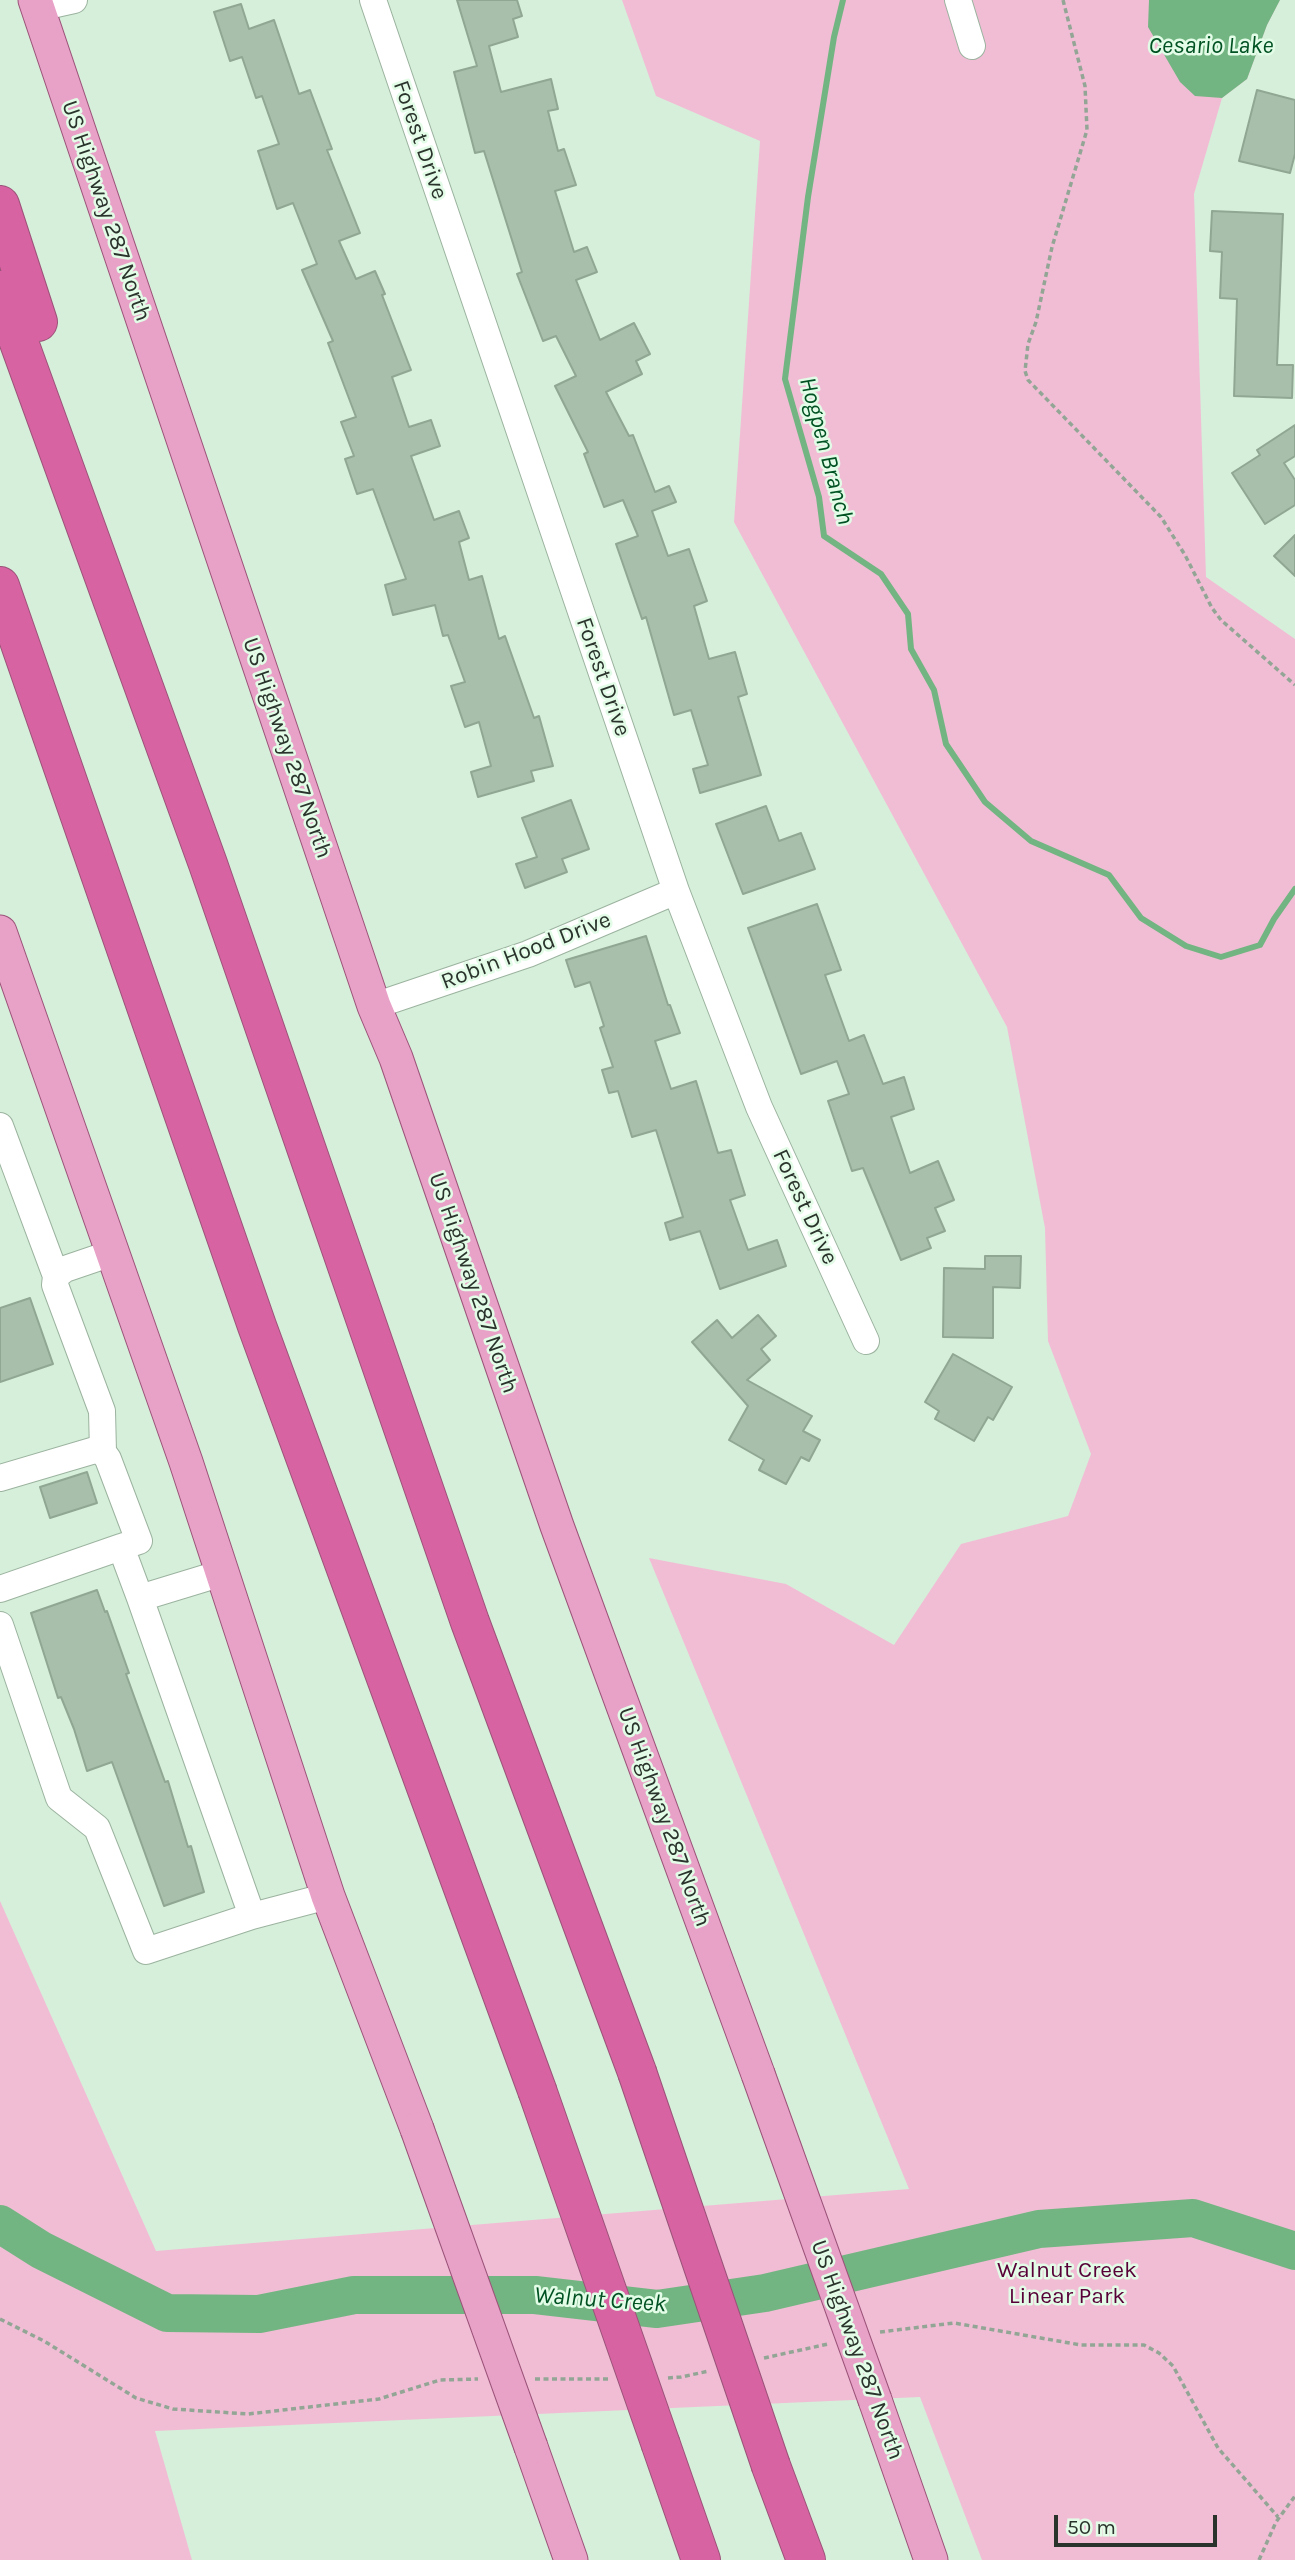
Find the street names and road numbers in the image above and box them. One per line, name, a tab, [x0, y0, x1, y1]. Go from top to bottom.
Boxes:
street label: Forest Drive	[387, 77, 453, 203]
street label: US Highway 287 North	[55, 97, 157, 325]
street label: Forest Drive	[570, 614, 636, 740]
street label: US Highway 287 North	[236, 634, 338, 862]
street label: Robin Hood Drive	[437, 906, 615, 996]
street label: Forest Drive	[766, 1145, 844, 1269]
street label: US Highway 287 North	[422, 1169, 524, 1397]
street label: US Highway 287 North	[611, 1703, 717, 1931]
street label: US Highway 287 North	[804, 2236, 910, 2464]

